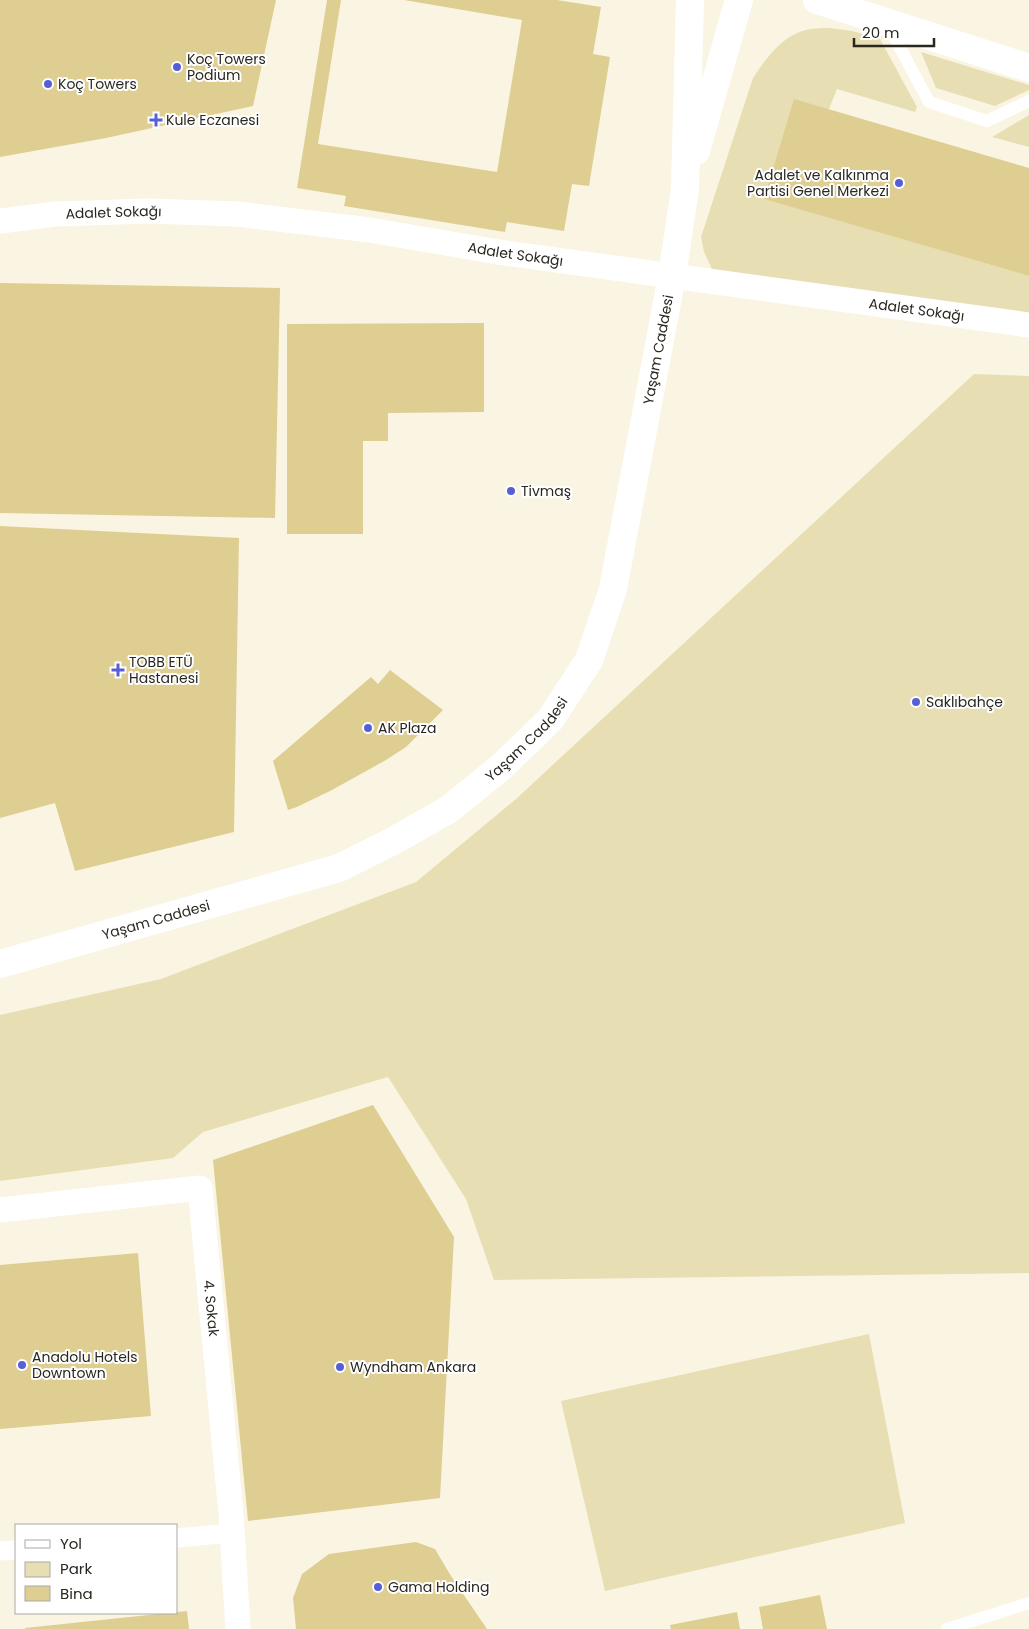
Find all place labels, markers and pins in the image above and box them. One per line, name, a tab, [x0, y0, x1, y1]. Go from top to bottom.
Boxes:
place label: Koç Towers Podium	[187, 49, 266, 85]
marker: Koç Towers Podium	[171, 61, 183, 73]
place label: Koç Towers	[58, 74, 137, 94]
marker: Koç Towers	[42, 78, 54, 90]
place label: Kule Eczanesi	[166, 110, 259, 130]
marker: Kule Eczanesi	[150, 114, 162, 126]
place label: Adalet ve Kalkınma Partisi Genel Merkezi	[747, 165, 889, 201]
marker: Adalet ve Kalkınma Partisi Genel Merkezi	[893, 177, 905, 189]
place label: Tivmaş	[521, 481, 571, 501]
marker: Tivmaş	[505, 485, 517, 497]
place label: TOBB ETÜ Hastanesi	[129, 652, 198, 688]
marker: TOBB ETÜ Hastanesi	[111, 663, 125, 677]
place label: Saklıbahçe	[926, 692, 1003, 712]
marker: Saklıbahçe	[910, 696, 922, 708]
place label: AK Plaza	[378, 718, 436, 738]
marker: AK Plaza	[362, 722, 374, 734]
place label: Anadolu Hotels Downtown	[32, 1347, 138, 1383]
place label: Wyndham Ankara	[350, 1357, 476, 1377]
marker: Anadolu Hotels Downtown	[16, 1359, 28, 1371]
marker: Wyndham Ankara	[334, 1361, 346, 1373]
place label: Gama Holding	[388, 1577, 489, 1597]
marker: Gama Holding	[372, 1581, 384, 1593]

